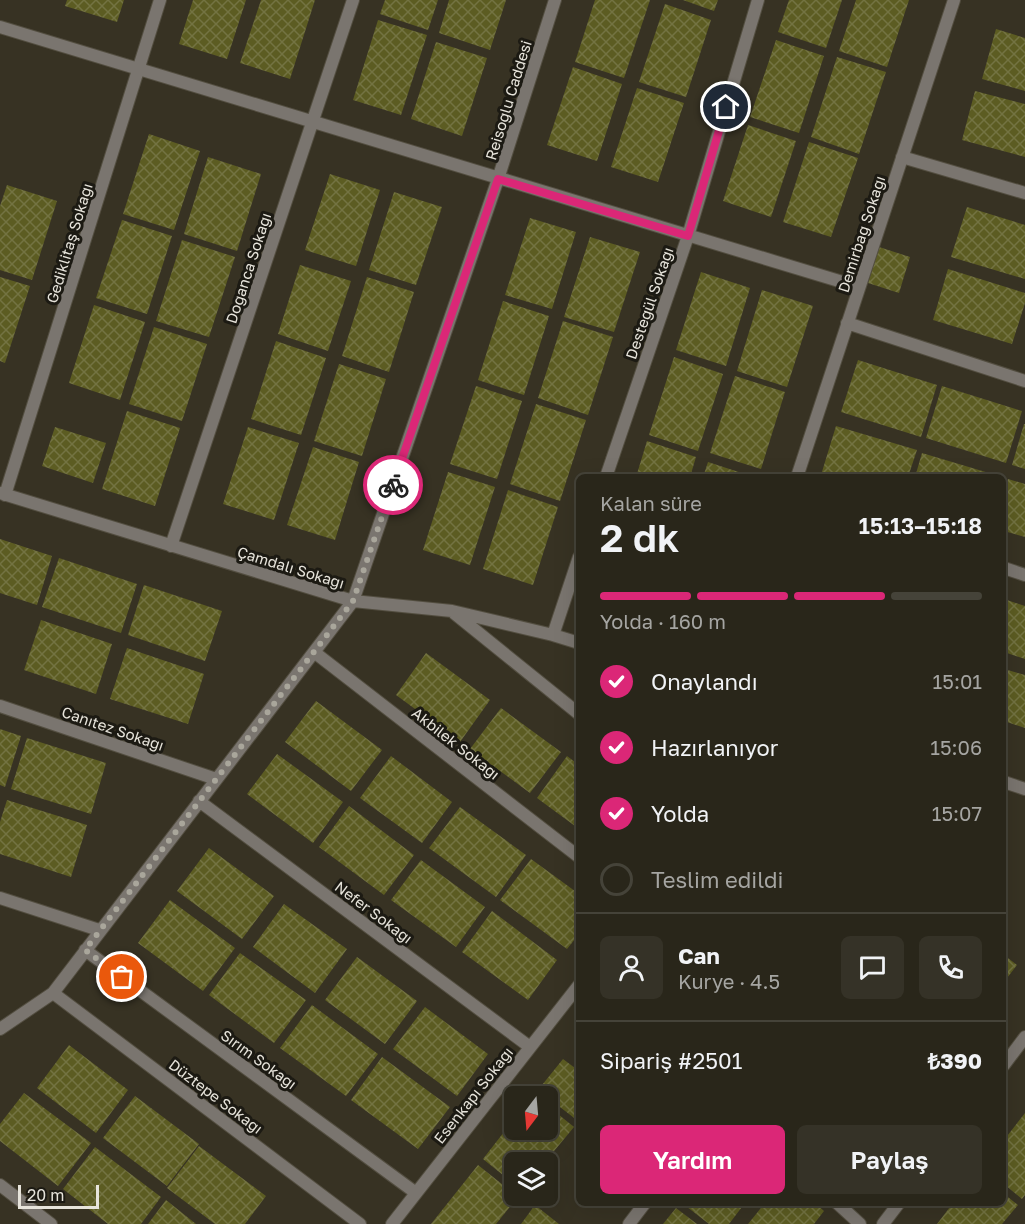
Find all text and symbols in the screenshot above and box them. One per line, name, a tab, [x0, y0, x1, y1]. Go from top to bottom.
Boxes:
street label: Reisoğlu Caddesi	[481, 38, 535, 162]
pin	[700, 81, 751, 132]
icon: home	[709, 90, 742, 123]
street label: Demirbağ Sokağı	[834, 173, 888, 295]
street label: Gediklitaş Sokağı	[42, 181, 96, 305]
street label: Doğanca Sokağı	[222, 210, 274, 326]
street label: Destegül Sokağı	[621, 245, 677, 361]
courier	[363, 455, 423, 515]
icon: bike	[377, 469, 410, 502]
text: Kalan süre	[600, 491, 702, 515]
text: 15:13–15:18	[859, 512, 982, 539]
text: 2 dk	[600, 514, 680, 561]
street label: Çamdalı Sokağı	[235, 542, 347, 592]
text: Yolda · 160 m	[600, 609, 726, 633]
icon: check	[600, 665, 633, 698]
text: Onaylandı	[651, 668, 758, 695]
text: 15:01	[933, 669, 982, 693]
street label: Canıtez Sokağı	[60, 702, 166, 754]
street label: Akbilek Sokağı	[409, 703, 503, 783]
icon: check	[600, 731, 633, 764]
text: Hazırlanıyor	[651, 734, 778, 761]
text: 15:06	[930, 735, 982, 759]
icon: check	[600, 797, 633, 830]
text: Yolda	[651, 800, 709, 827]
text: 15:07	[932, 801, 982, 825]
text: Teslim edildi	[651, 866, 783, 893]
street label: Nefer Sokağı	[332, 877, 416, 947]
button: person	[600, 936, 663, 999]
button: chat	[841, 936, 904, 999]
button: phone	[919, 936, 982, 999]
text: Can	[678, 942, 720, 969]
pin	[96, 951, 147, 1002]
icon: bag	[105, 960, 138, 993]
text: Kurye · 4.5	[678, 969, 780, 993]
street label: Sırım Sokağı	[218, 1026, 300, 1092]
street label: Esenkapı Sokağı	[430, 1043, 516, 1147]
text: Sipariş #2501	[600, 1047, 742, 1074]
text: ₺390	[928, 1047, 982, 1074]
street label: Düztepe Sokağı	[166, 1055, 266, 1137]
north arrow	[504, 1086, 558, 1140]
map controls	[504, 1086, 558, 1206]
button: Yardım	[600, 1125, 785, 1194]
button: Paylaş	[797, 1125, 982, 1194]
button: layers	[504, 1152, 558, 1206]
scale bar	[18, 1182, 99, 1210]
text: 20 m	[27, 1185, 64, 1205]

